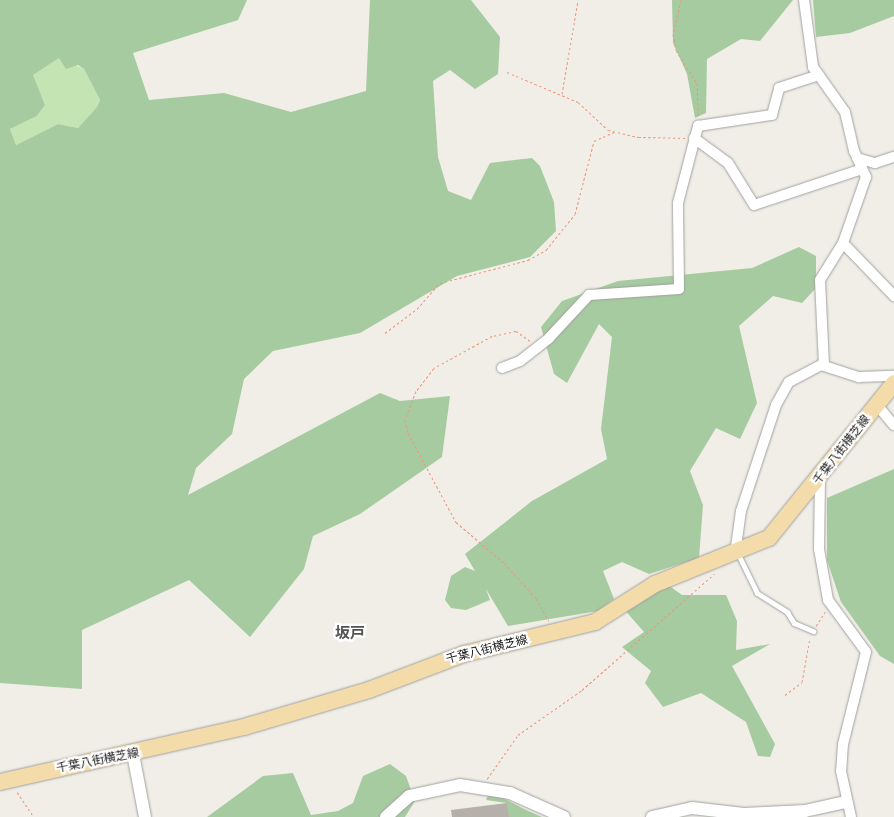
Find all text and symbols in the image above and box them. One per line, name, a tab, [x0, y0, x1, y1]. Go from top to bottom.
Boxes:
street label: 千葉八街横芝線	[810, 412, 874, 488]
district label: 坂戸	[335, 624, 365, 642]
street label: 千葉八街横芝線	[445, 633, 529, 667]
street label: 千葉八街横芝線	[55, 746, 141, 776]

